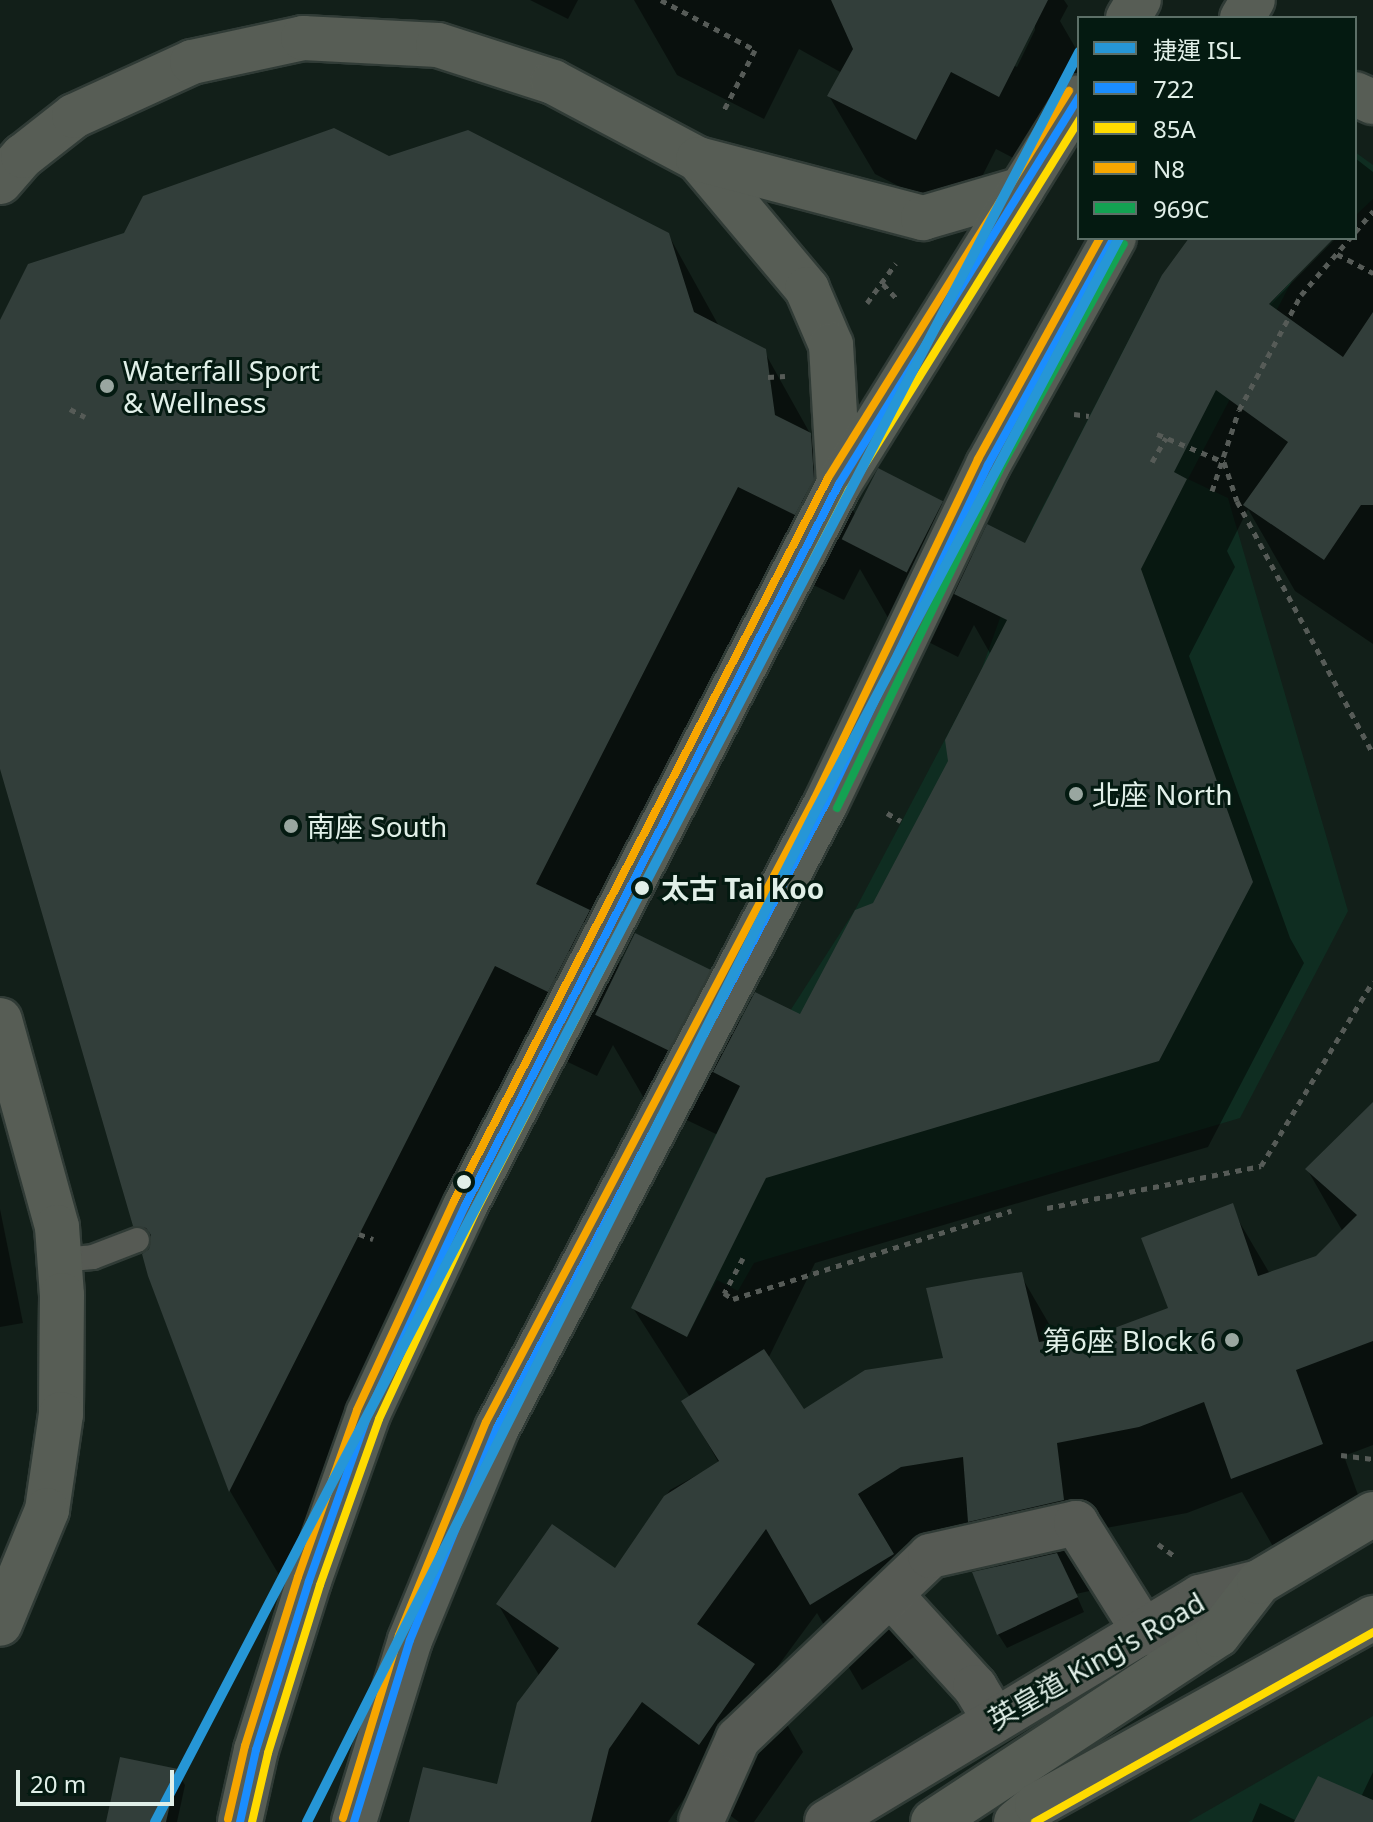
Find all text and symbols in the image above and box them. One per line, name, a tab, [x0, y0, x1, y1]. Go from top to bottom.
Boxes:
legend	[1077, 16, 1357, 240]
text: 捷運 ISL	[1153, 33, 1241, 66]
text: 722	[1153, 72, 1194, 105]
text: 85A	[1153, 112, 1196, 145]
text: N8	[1153, 152, 1185, 185]
text: 969C	[1153, 192, 1209, 225]
place label: Waterfall Sport & Wellness	[123, 353, 320, 419]
marker: Waterfall Sport & Wellness	[98, 377, 116, 395]
place label: 北座 North	[1092, 777, 1232, 811]
marker: 北座 North	[1067, 785, 1085, 803]
place label: 南座 South	[307, 809, 447, 843]
marker: 南座 South	[282, 817, 300, 835]
place label: 太古 Tai Koo	[661, 871, 824, 905]
marker: 太古 Tai Koo	[630, 876, 654, 900]
unlabelled marker	[456, 1174, 472, 1190]
place label: 第6座 Block 6	[1043, 1323, 1216, 1357]
marker: 第6座 Block 6	[1223, 1331, 1241, 1349]
street label: 英皇道 King's Road	[982, 1585, 1210, 1735]
scale bar	[20, 1754, 178, 1804]
text: 20 m	[30, 1767, 86, 1800]

